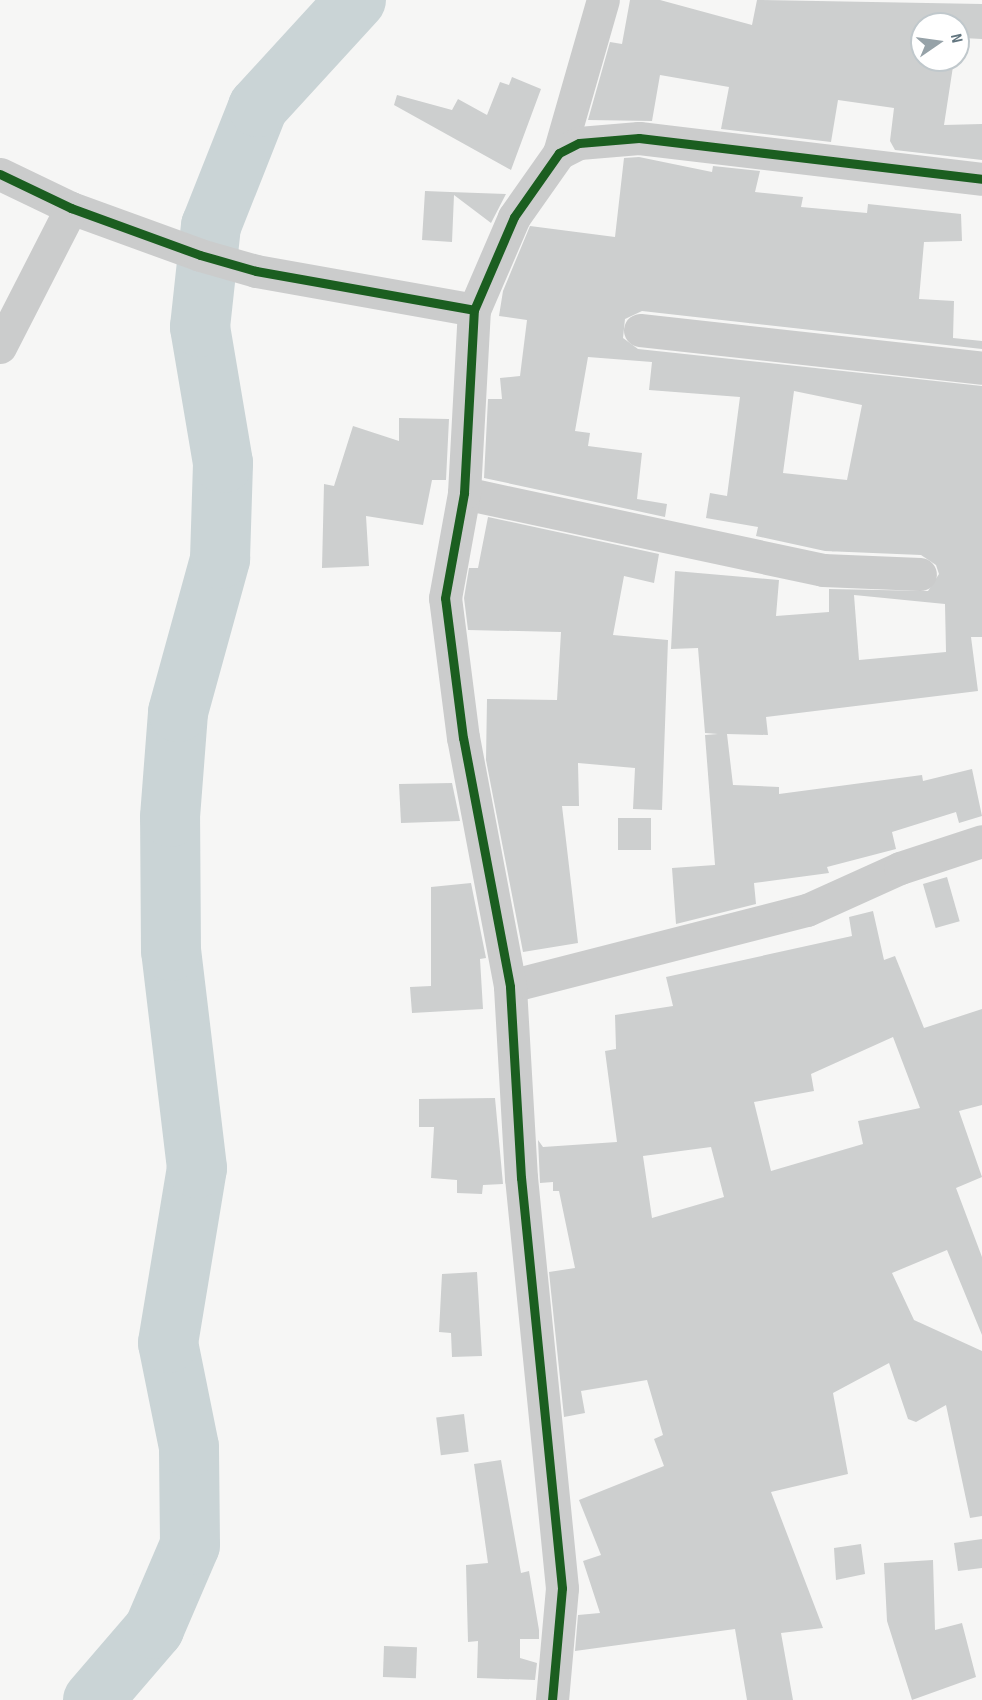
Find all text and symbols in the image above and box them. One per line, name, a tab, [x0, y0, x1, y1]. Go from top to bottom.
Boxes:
north arrow	[910, 12, 970, 72]
text: N	[946, 32, 966, 45]

